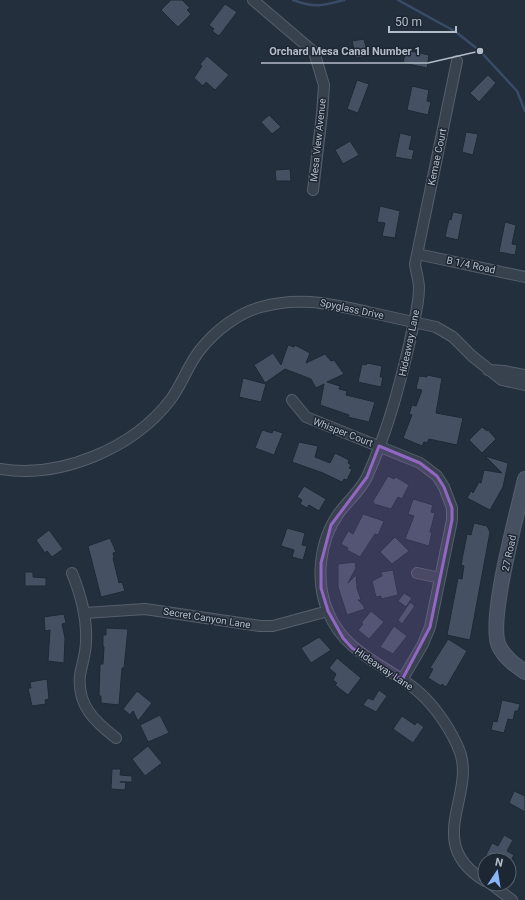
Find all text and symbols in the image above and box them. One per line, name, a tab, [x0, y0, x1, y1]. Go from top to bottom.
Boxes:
scale bar	[389, 8, 456, 34]
text: 50 m	[395, 15, 422, 29]
callout: Orchard Mesa Canal Number 1	[261, 40, 428, 63]
text: Orchard Mesa Canal Number 1	[269, 45, 421, 58]
street label: Mesa View Avenue	[308, 98, 328, 182]
street label: Kemae Court	[426, 127, 448, 187]
street label: B 1/4 Road	[446, 254, 496, 276]
street label: Spyglass Drive	[319, 297, 385, 321]
street label: Hideaway Lane	[397, 309, 421, 377]
street label: Whisper Court	[311, 416, 375, 448]
street label: 27 Road	[500, 534, 518, 572]
street label: Secret Canyon Lane	[163, 606, 251, 630]
street label: Hideaway Lane	[353, 646, 415, 692]
north arrow	[477, 852, 517, 892]
text: N	[494, 856, 504, 870]

